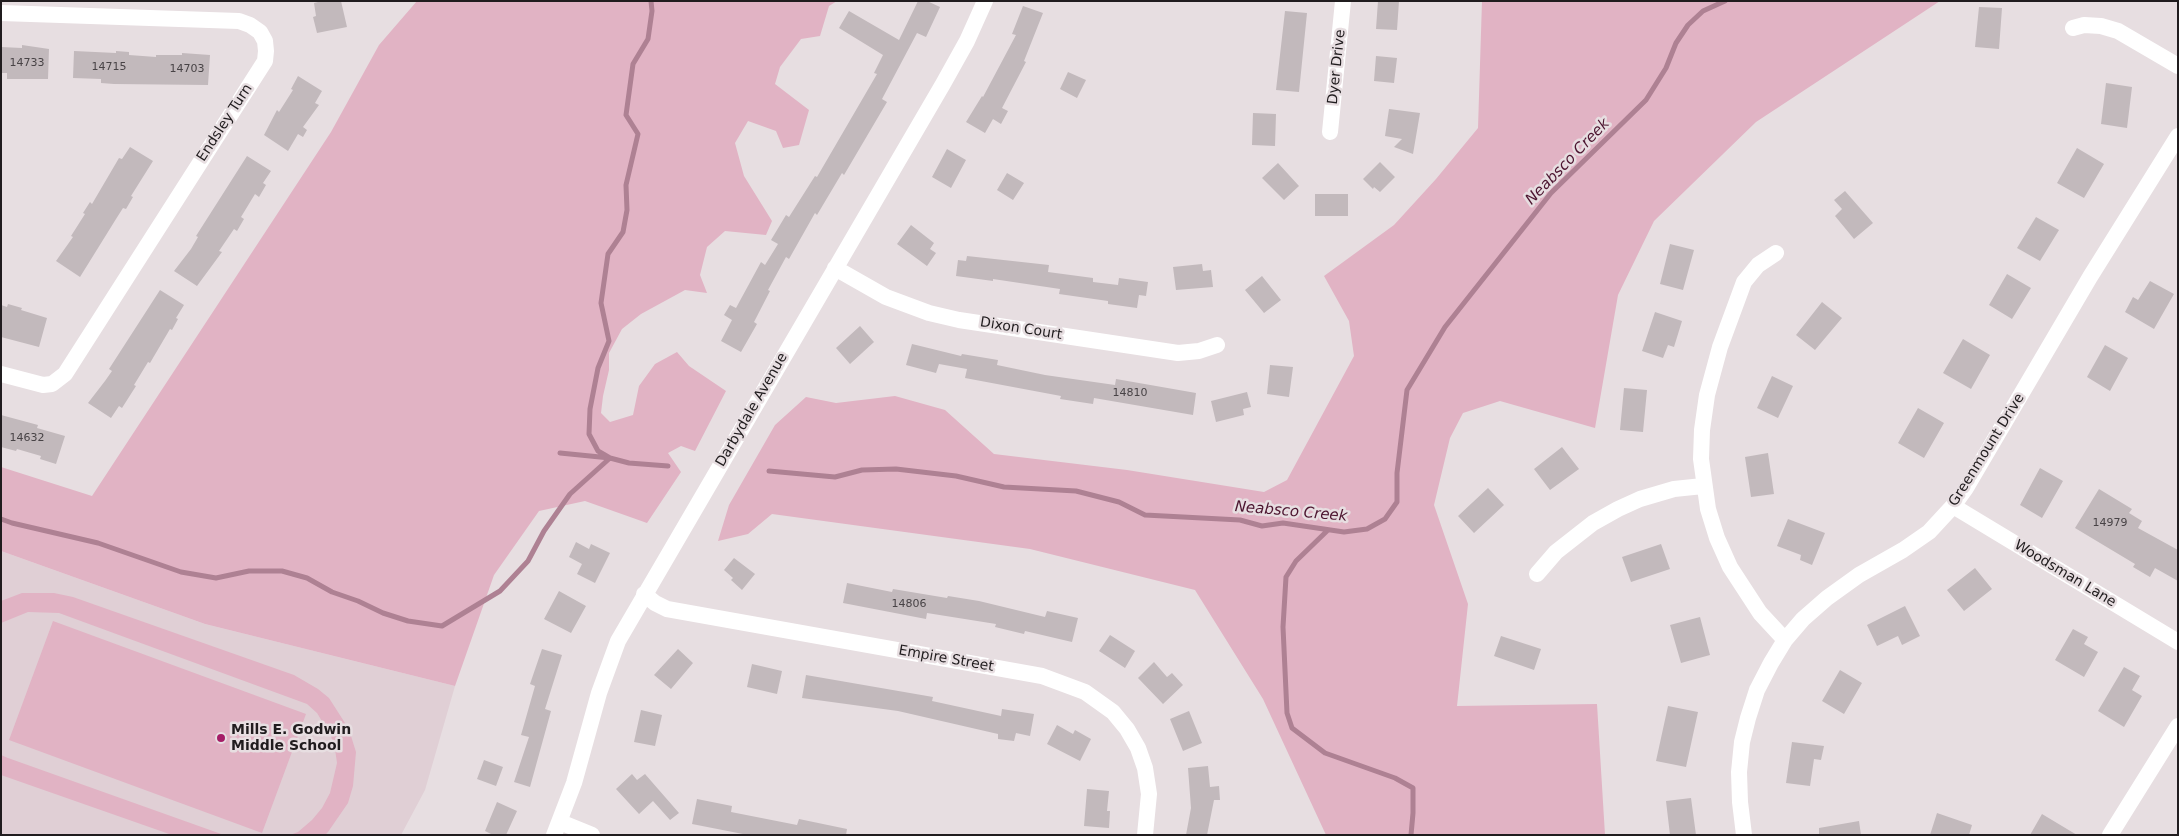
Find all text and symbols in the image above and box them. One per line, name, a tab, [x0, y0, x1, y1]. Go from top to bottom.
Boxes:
street label: Dyer Drive	[1325, 29, 1349, 105]
house number: 14733	[10, 56, 44, 70]
house number: 14715	[92, 60, 126, 74]
house number: 14703	[170, 62, 204, 76]
street label: Endsley Turn	[194, 81, 256, 165]
water label: Neabsco Creek	[1522, 115, 1614, 209]
street label: Dixon Court	[979, 314, 1063, 344]
street label: Darbydale Avenue	[713, 350, 791, 470]
house number: 14810	[1113, 386, 1147, 400]
street label: Greenmount Drive	[1946, 391, 2028, 509]
house number: 14632	[10, 431, 44, 445]
water label: Neabsco Creek	[1234, 498, 1348, 526]
house number: 14979	[2093, 516, 2127, 530]
street label: Woodsman Lane	[2011, 537, 2119, 611]
house number: 14806	[892, 597, 926, 611]
street label: Empire Street	[897, 642, 995, 676]
place label: Mills E. Godwin Middle School	[231, 722, 351, 754]
marker: Mills E. Godwin Middle School	[215, 732, 227, 744]

